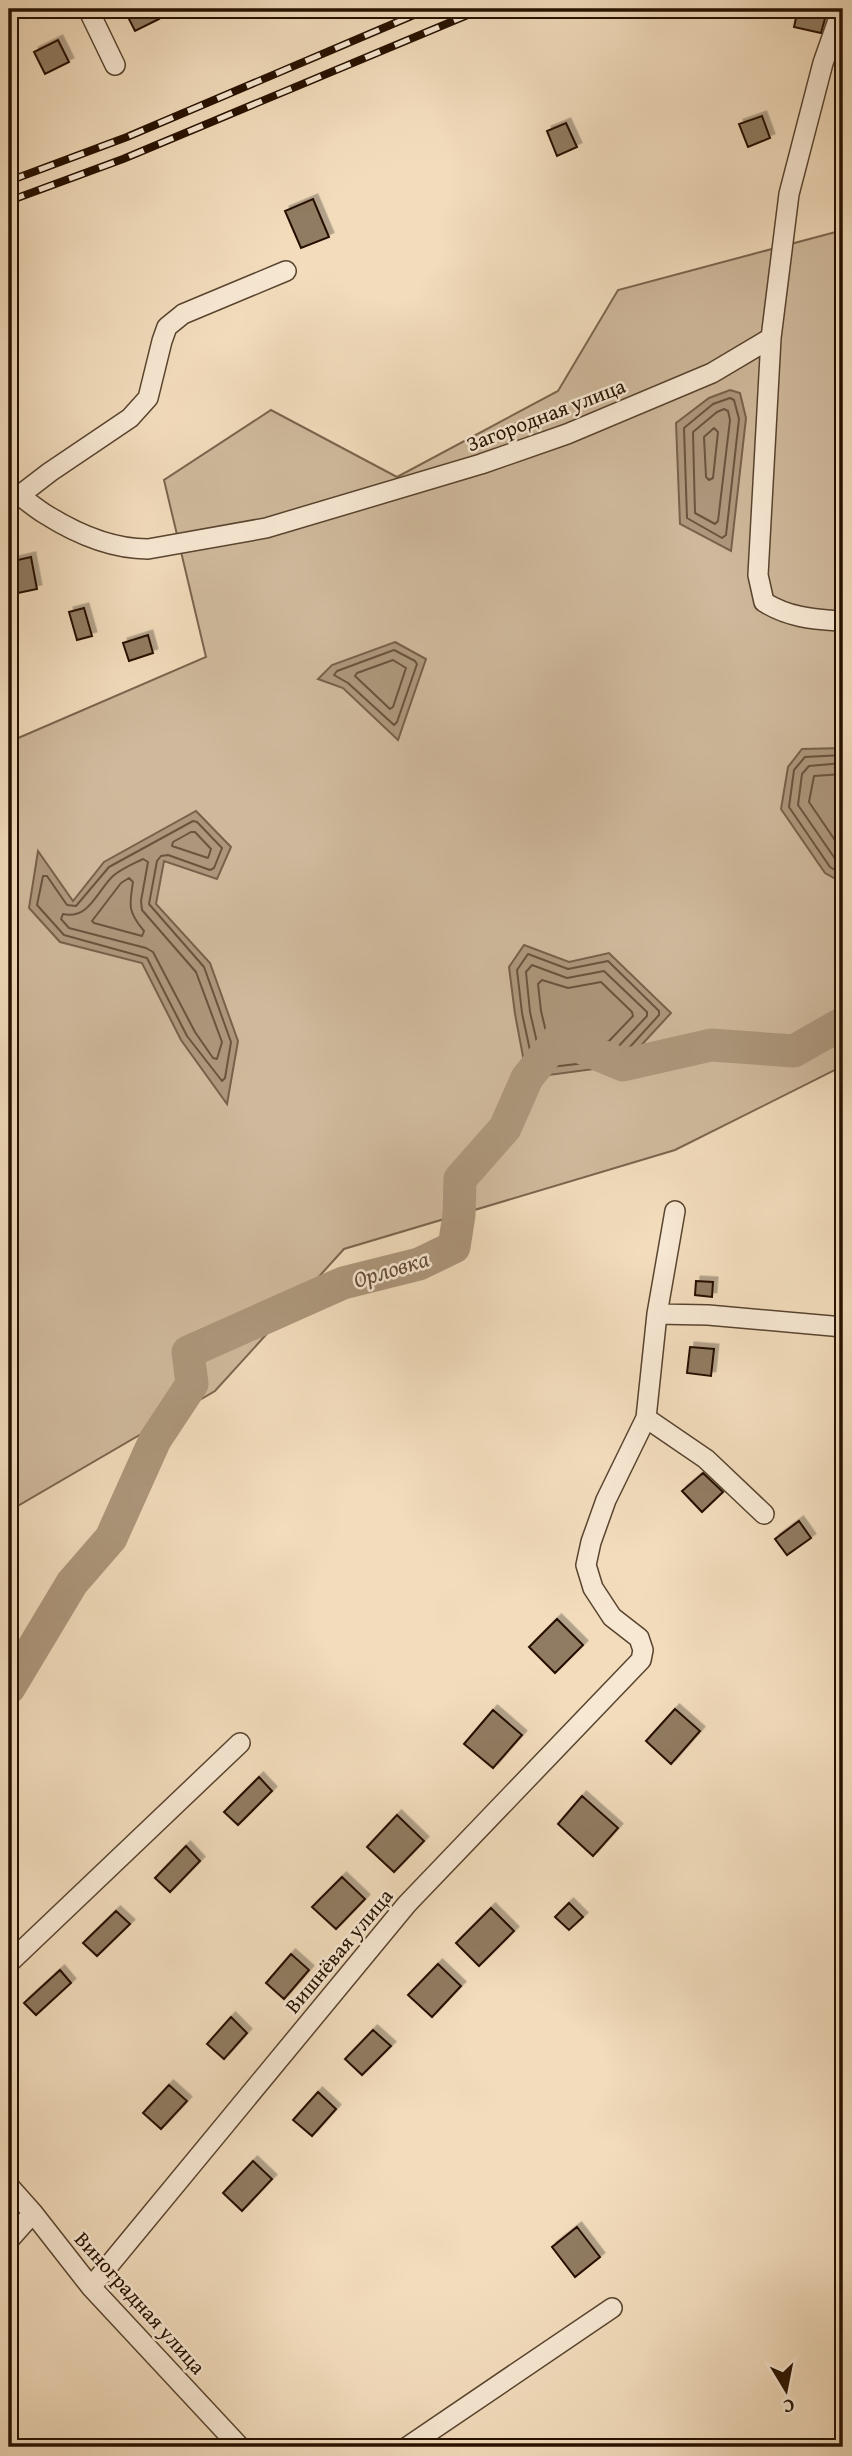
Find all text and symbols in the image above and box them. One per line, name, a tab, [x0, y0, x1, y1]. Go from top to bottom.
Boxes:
street label: Загородная улица	[462, 370, 630, 459]
water label: Орловка	[349, 1241, 433, 1296]
street label: Вишнёвая улица	[277, 1882, 400, 2020]
street label: Виноградная улица	[68, 2224, 213, 2381]
north arrow	[750, 2354, 820, 2424]
text: С	[781, 2392, 797, 2422]

